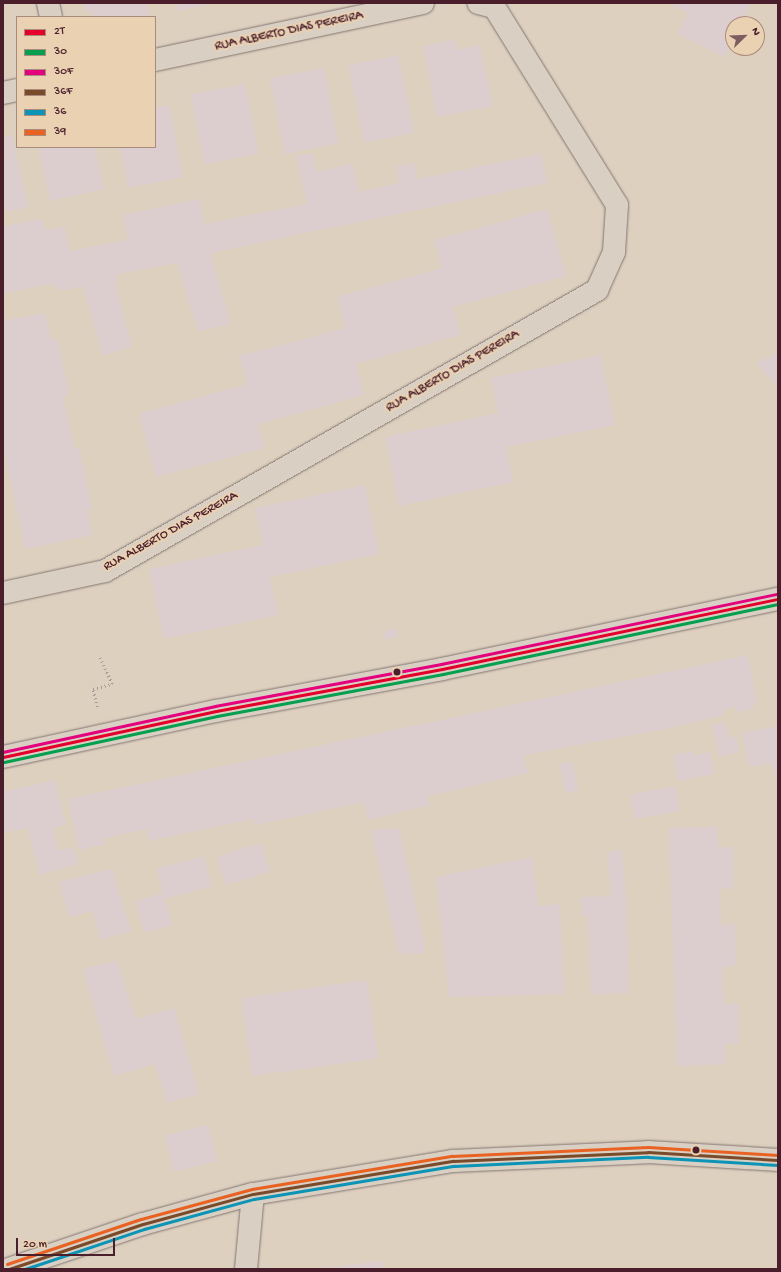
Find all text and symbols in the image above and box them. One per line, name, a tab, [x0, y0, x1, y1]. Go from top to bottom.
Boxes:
street label: RUA ALBERTO DIAS PEREIRA	[213, 9, 365, 55]
legend	[16, 16, 156, 148]
north arrow	[725, 16, 765, 56]
text: 2T	[54, 25, 65, 39]
text: N	[748, 26, 762, 37]
text: 30	[54, 45, 67, 59]
text: 30F	[54, 65, 73, 79]
text: 36F	[54, 85, 72, 99]
text: 36	[54, 105, 66, 119]
text: 39	[54, 125, 66, 139]
street label: RUA ALBERTO DIAS PEREIRA	[384, 327, 522, 417]
street label: RUA ALBERTO DIAS PEREIRA	[101, 489, 241, 575]
unlabelled marker	[392, 667, 402, 677]
unlabelled marker	[691, 1145, 701, 1155]
scale bar	[18, 1230, 117, 1256]
text: 20 m	[23, 1238, 47, 1252]

